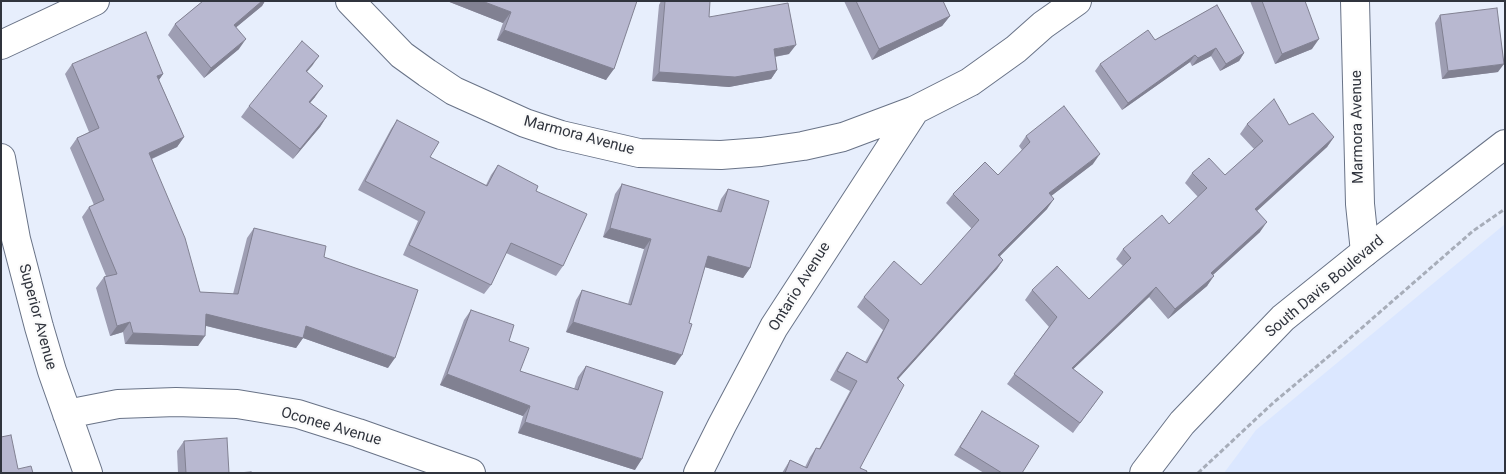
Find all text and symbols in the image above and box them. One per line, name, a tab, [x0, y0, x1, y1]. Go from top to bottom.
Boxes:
street label: Marmora Avenue	[1348, 70, 1368, 184]
street label: Marmora Avenue	[522, 113, 636, 159]
street label: South Davis Boulevard	[1262, 232, 1388, 342]
street label: Ontario Avenue	[765, 239, 835, 335]
street label: Superior Avenue	[14, 262, 60, 372]
street label: Oconee Avenue	[279, 404, 383, 450]

